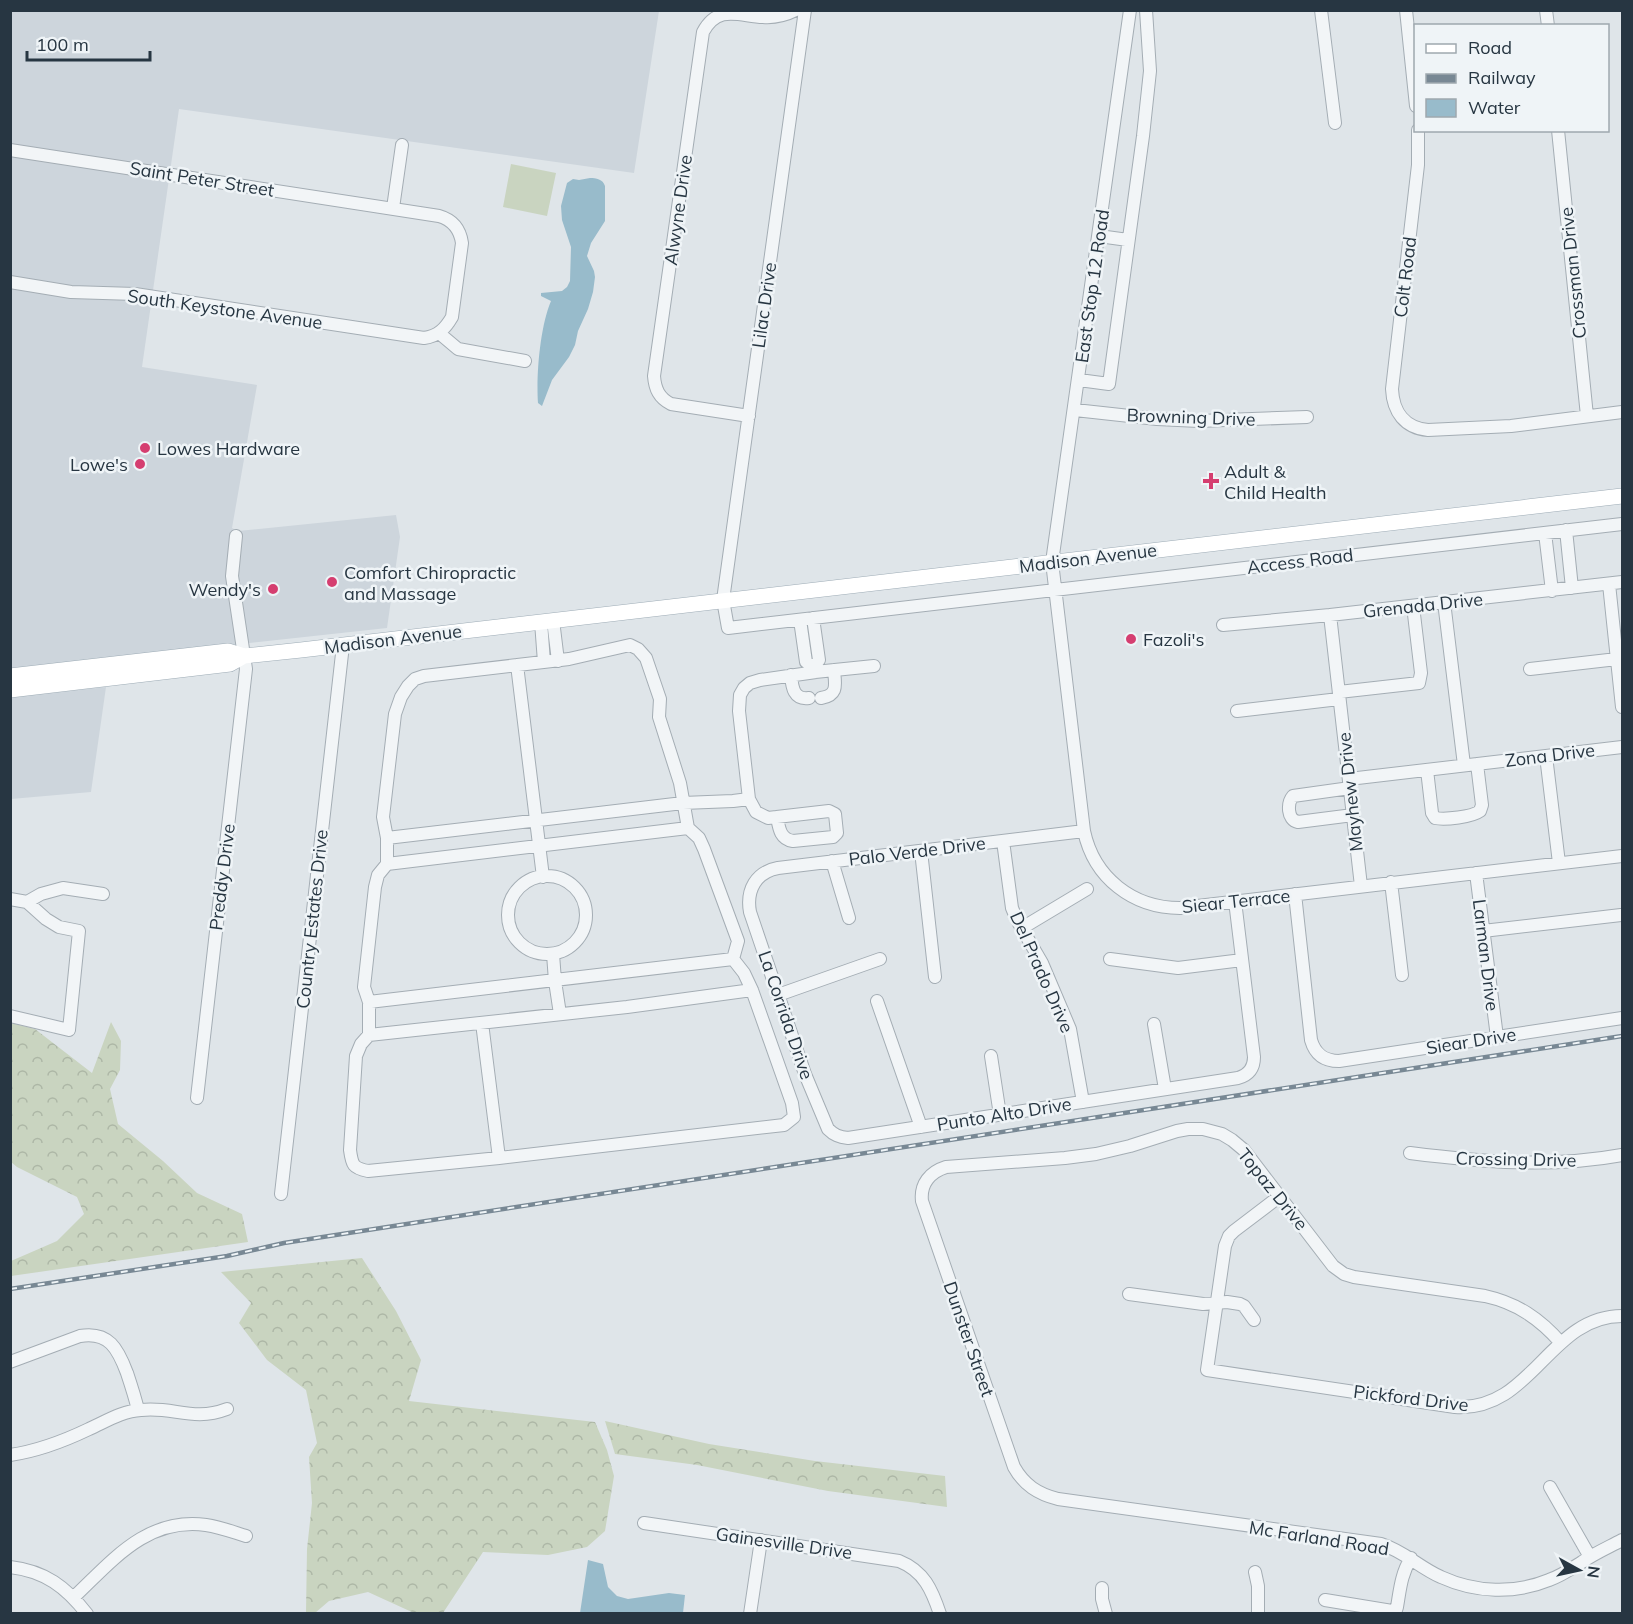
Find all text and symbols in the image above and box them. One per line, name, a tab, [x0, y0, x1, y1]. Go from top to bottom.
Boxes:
scale bar	[27, 24, 150, 62]
legend	[1414, 24, 1609, 132]
text: 100 m	[36, 33, 89, 56]
text: Road	[1468, 36, 1512, 59]
text: Railway	[1468, 66, 1536, 89]
text: Water	[1468, 96, 1521, 119]
street label: Alwyne Drive	[659, 153, 697, 267]
street label: Saint Peter Street	[128, 156, 276, 202]
street label: Crossman Drive	[1555, 206, 1591, 340]
street label: East Stop 12 Road	[1070, 208, 1114, 364]
street label: Colt Road	[1389, 235, 1421, 319]
street label: Lilac Drive	[747, 261, 781, 349]
street label: South Keystone Avenue	[126, 284, 324, 334]
street label: Browning Drive	[1126, 403, 1256, 431]
place label: Lowes Hardware	[157, 437, 300, 460]
marker: Lowes Hardware	[138, 441, 152, 455]
place label: Lowe's	[70, 453, 128, 476]
marker: Lowe's	[133, 457, 147, 471]
place label: Adult & Child Health	[1224, 460, 1326, 504]
marker: Adult & Child Health	[1202, 472, 1220, 490]
street label: Madison Avenue	[1018, 538, 1158, 578]
street label: Access Road	[1245, 543, 1355, 579]
place label: Comfort Chiropractic and Massage	[344, 561, 516, 605]
marker: Comfort Chiropractic and Massage	[325, 575, 339, 589]
place label: Wendy's	[188, 578, 261, 601]
marker: Wendy's	[266, 582, 280, 596]
street label: Grenada Drive	[1362, 587, 1484, 623]
street label: Madison Avenue	[323, 619, 463, 659]
place label: Fazoli's	[1143, 628, 1205, 651]
marker: Fazoli's	[1124, 632, 1138, 646]
street label: Mayhew Drive	[1332, 731, 1368, 853]
street label: Zona Drive	[1504, 738, 1596, 772]
street label: Preddy Drive	[204, 822, 240, 932]
street label: Country Estates Drive	[291, 828, 333, 1010]
street label: Palo Verde Drive	[847, 831, 987, 871]
street label: Siear Terrace	[1181, 884, 1291, 918]
street label: Larman Drive	[1468, 898, 1504, 1012]
street label: Del Prado Drive	[1005, 908, 1079, 1036]
street label: La Corrida Drive	[753, 948, 819, 1082]
street label: Siear Drive	[1424, 1023, 1518, 1059]
street label: Punto Alto Drive	[935, 1092, 1073, 1136]
street label: Topaz Drive	[1233, 1143, 1313, 1235]
street label: Crossing Drive	[1455, 1146, 1577, 1172]
street label: Dunster Street	[939, 1278, 999, 1400]
street label: Pickford Drive	[1352, 1380, 1470, 1416]
street label: Mc Farland Road	[1247, 1516, 1391, 1560]
street label: Gainesville Drive	[714, 1522, 854, 1564]
north arrow	[1549, 1540, 1609, 1600]
text: N	[1583, 1565, 1605, 1579]

